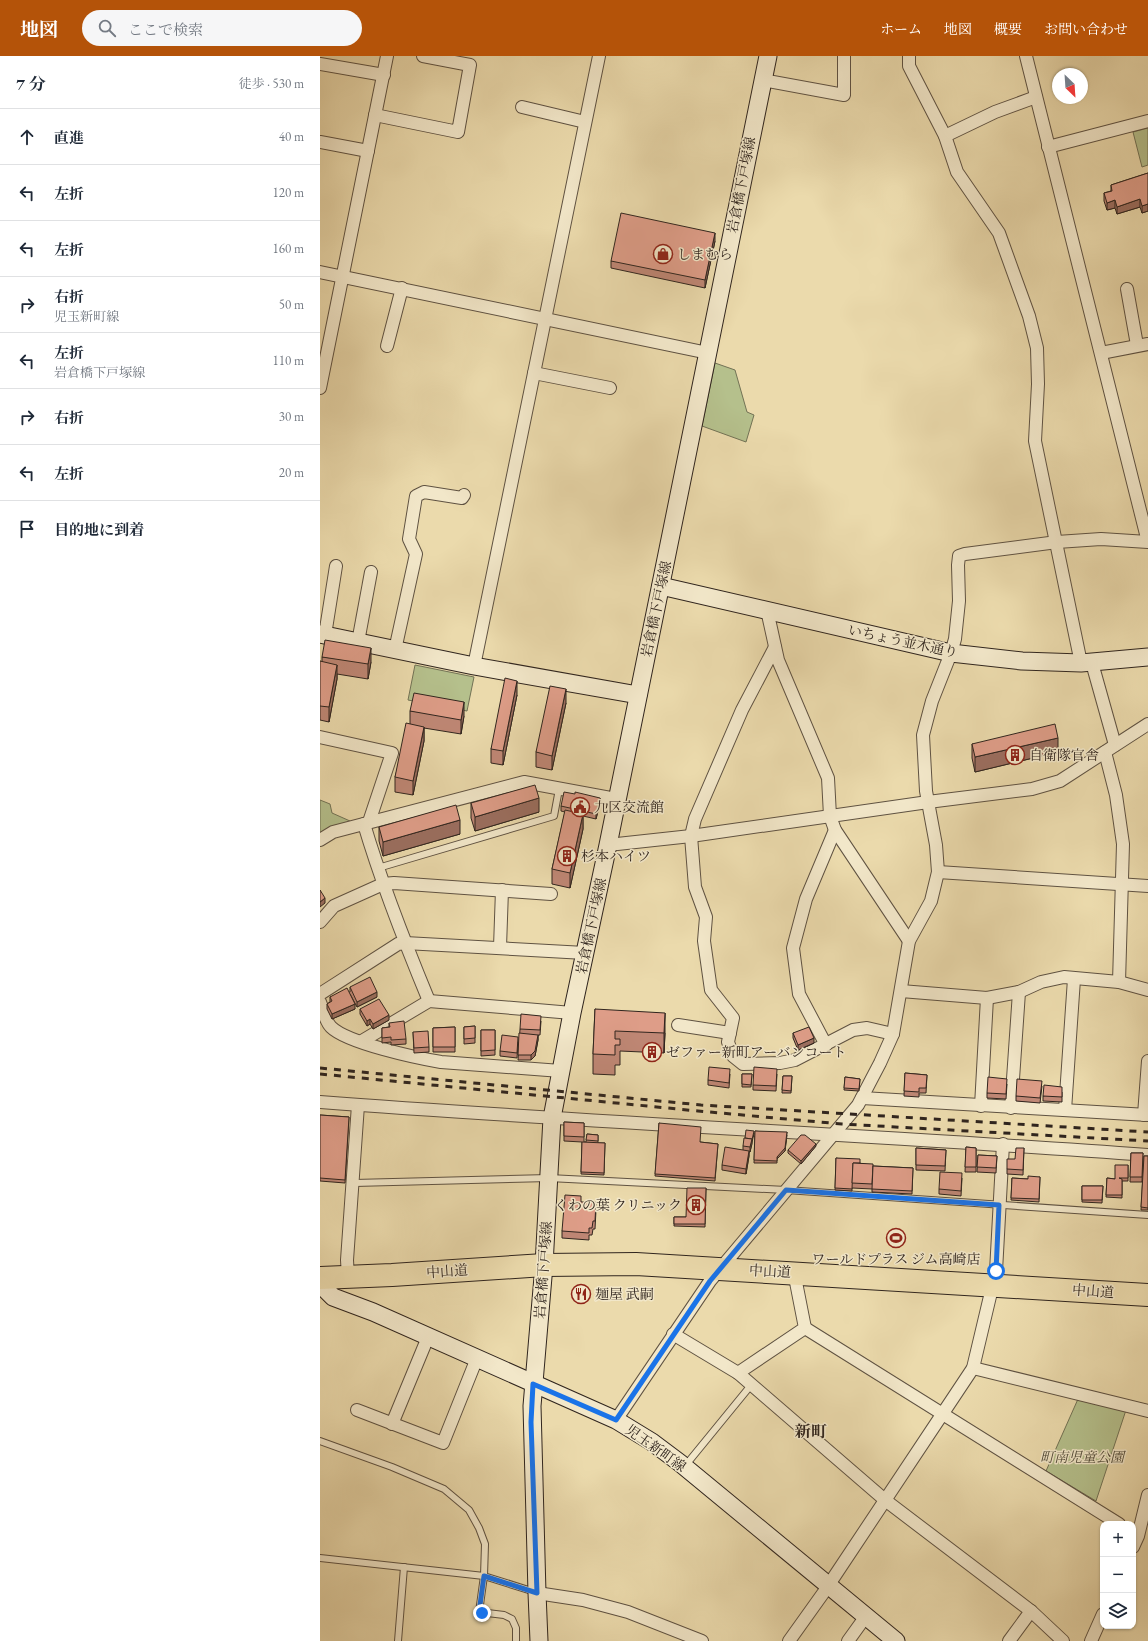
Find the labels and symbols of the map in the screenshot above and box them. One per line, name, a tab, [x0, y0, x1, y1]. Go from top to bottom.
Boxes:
north arrow	[1052, 68, 1088, 104]
street label: 岩倉橋下戸塚線	[723, 135, 759, 235]
shop icon: しまむら	[652, 243, 674, 265]
place label: しまむら	[677, 245, 733, 263]
street label: 岩倉橋下戸塚線	[637, 559, 675, 659]
street label: いちょう並木通り	[846, 621, 960, 661]
building icon: 自衛隊官舎	[1004, 744, 1026, 766]
place label: 自衛隊官舎	[1029, 746, 1099, 764]
public building icon: 九区交流館	[569, 796, 591, 818]
place label: 九区交流館	[594, 798, 664, 816]
building icon: 杉本ハイツ	[556, 845, 578, 867]
place label: 杉本ハイツ	[581, 847, 651, 865]
street label: 岩倉橋下戸塚線	[572, 876, 610, 976]
building icon: ゼファー新町アーバンコート	[641, 1041, 663, 1063]
place label: ゼファー新町アーバンコート	[666, 1043, 847, 1061]
building icon: くわの葉 クリニック	[685, 1194, 707, 1216]
place label: くわの葉 クリニック	[554, 1196, 682, 1214]
street label: 岩倉橋下戸塚線	[531, 1220, 555, 1320]
sports icon: ワールドプラス ジム高崎店	[885, 1227, 907, 1249]
place label: ワールドプラス ジム高崎店	[811, 1250, 981, 1268]
street label: 中山道	[425, 1261, 469, 1281]
street label: 中山道	[749, 1261, 791, 1281]
route start	[987, 1262, 1005, 1280]
street label: 中山道	[1071, 1281, 1115, 1301]
restaurant icon: 麺屋 武嗣	[570, 1283, 592, 1305]
place label: 麺屋 武嗣	[595, 1285, 654, 1303]
street label: 児玉新町線	[622, 1421, 690, 1475]
district label: 新町	[794, 1421, 827, 1442]
park label: 町南児童公園	[1040, 1448, 1126, 1466]
route end	[473, 1604, 491, 1622]

